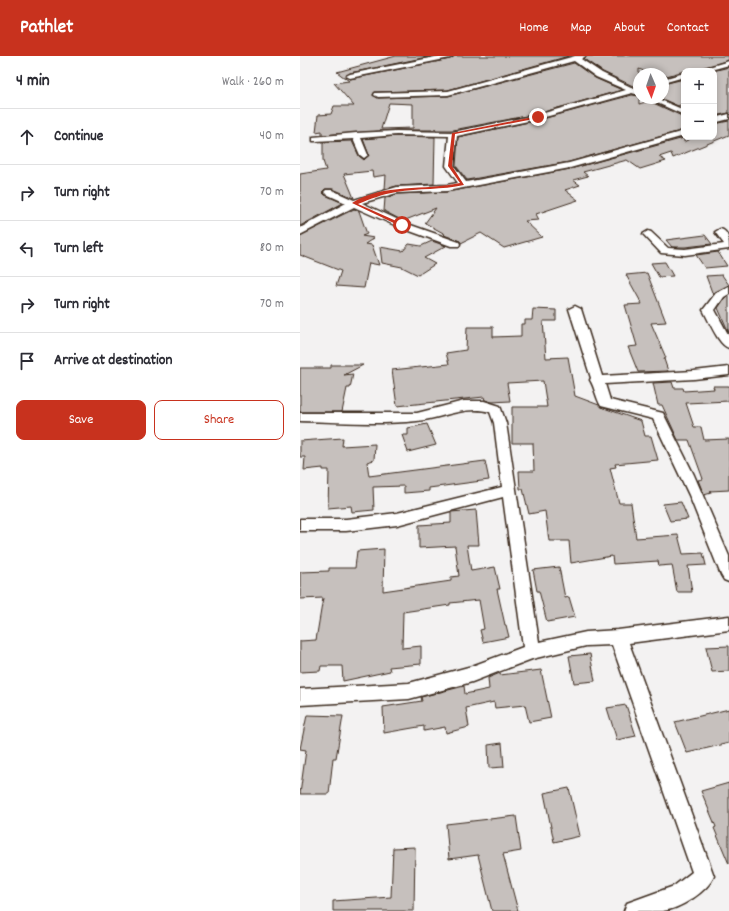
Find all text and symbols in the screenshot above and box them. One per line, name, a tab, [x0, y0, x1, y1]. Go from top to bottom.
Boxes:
text: Pathlet	[20, 15, 73, 42]
text: Home	[519, 18, 548, 38]
text: Map	[570, 18, 592, 38]
text: About	[614, 18, 645, 38]
text: Contact	[667, 18, 709, 38]
north arrow	[633, 68, 669, 104]
map controls	[681, 68, 717, 140]
button: +	[681, 68, 717, 104]
text: 4 min	[16, 70, 50, 94]
text: Walk · 260 m	[222, 73, 284, 92]
button: −	[681, 104, 717, 140]
route end	[529, 108, 547, 126]
icon: ahead	[16, 126, 38, 148]
text: Continue	[54, 126, 103, 148]
text: 40 m	[260, 127, 284, 146]
icon: right	[16, 182, 38, 204]
text: Turn right	[54, 182, 110, 204]
text: 70 m	[260, 183, 284, 202]
route start	[393, 216, 411, 234]
icon: left	[16, 238, 38, 260]
text: Turn left	[54, 238, 103, 260]
text: 80 m	[260, 239, 284, 258]
icon: right	[16, 294, 38, 316]
text: Turn right	[54, 294, 110, 316]
text: 70 m	[260, 295, 284, 314]
icon: arrive	[16, 350, 38, 372]
text: Arrive at destination	[54, 350, 172, 372]
button: Save	[16, 400, 146, 440]
button: Share	[154, 400, 284, 440]

